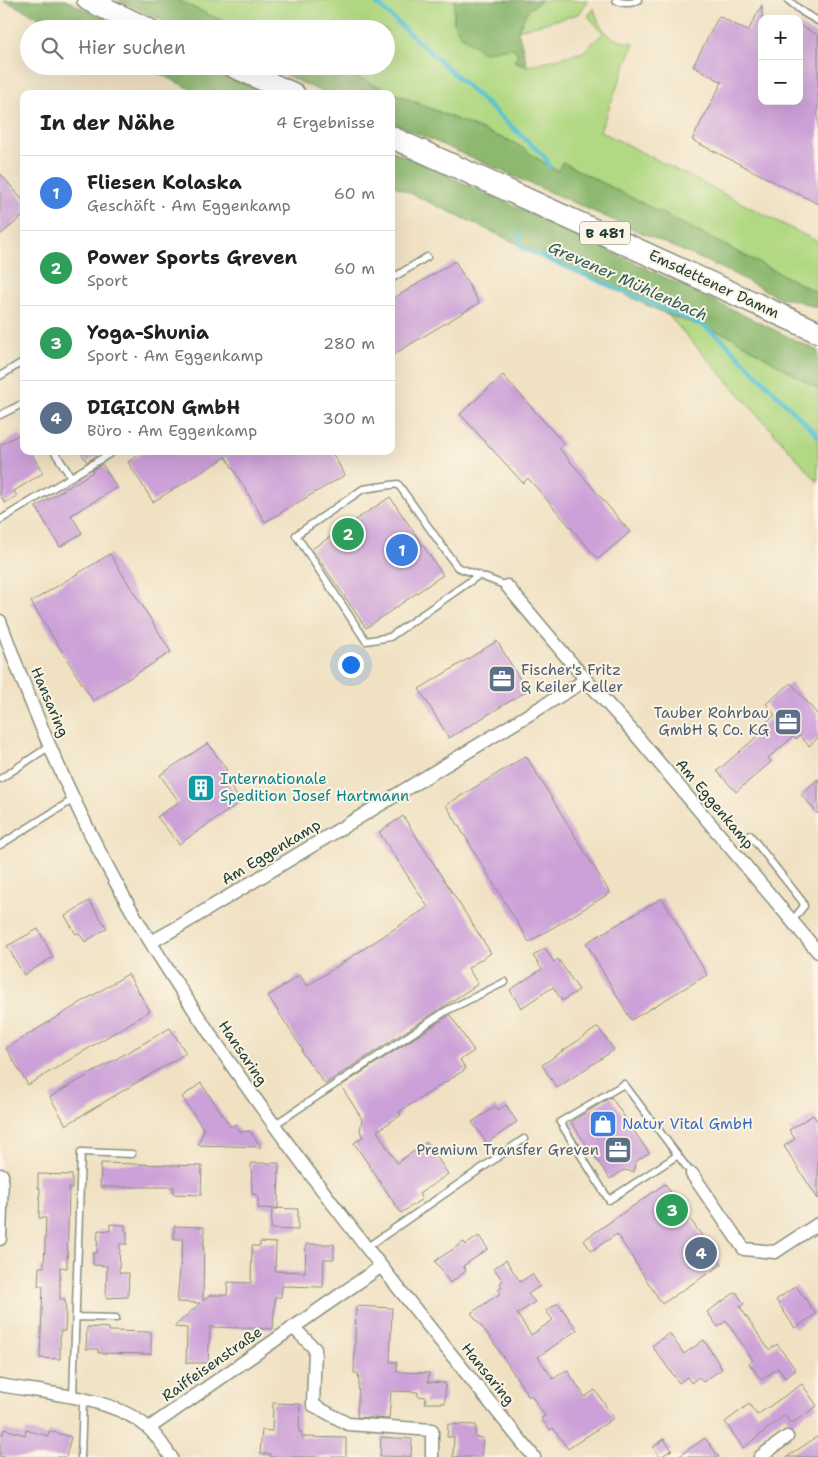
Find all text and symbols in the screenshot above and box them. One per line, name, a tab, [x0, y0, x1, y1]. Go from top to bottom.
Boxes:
map controls	[758, 15, 803, 105]
button: +	[758, 15, 803, 60]
search box	[20, 20, 395, 75]
icon: search	[38, 34, 66, 62]
text: Hier suchen	[78, 35, 186, 60]
button: −	[758, 60, 803, 105]
text: In der Nähe	[40, 109, 175, 137]
text: 4 Ergebnisse	[276, 112, 375, 133]
text: Fliesen Kolaska	[87, 170, 242, 195]
text: 1	[52, 183, 60, 204]
text: 60 m	[334, 183, 375, 204]
text: Geschäft · Am Eggenkamp	[87, 195, 291, 216]
road number: B 481	[580, 222, 630, 244]
water label: Grevener Mühlenbach	[545, 236, 711, 326]
text: Power Sports Greven	[87, 245, 297, 270]
street label: Emsdettener Damm	[646, 245, 782, 323]
text: 2	[50, 258, 62, 279]
text: 60 m	[334, 258, 375, 279]
text: Sport	[87, 270, 128, 291]
text: Yoga-Shunia	[87, 320, 209, 345]
text: 3	[50, 333, 62, 354]
text: 280 m	[323, 333, 375, 354]
text: Sport · Am Eggenkamp	[87, 345, 263, 366]
text: DIGICON GmbH	[87, 395, 240, 420]
text: 4	[50, 408, 62, 429]
text: 300 m	[323, 408, 375, 429]
text: Büro · Am Eggenkamp	[87, 420, 257, 441]
pin: 2	[332, 515, 364, 553]
pin: 1	[386, 531, 418, 569]
your location	[338, 652, 364, 678]
place label: Fischer's Fritz & Keiler Keller	[521, 660, 623, 697]
street label: Hansaring	[26, 664, 74, 740]
office icon: Fischer's Fritz & Keiler Keller	[487, 664, 517, 694]
place label: Tauber Rohrbau GmbH & Co. KG	[654, 703, 769, 740]
office icon: Tauber Rohrbau GmbH & Co. KG	[773, 707, 803, 737]
street label: Am Eggenkamp	[671, 755, 759, 853]
place label: Internationale Spedition Josef Hartmann	[220, 769, 409, 806]
building icon: Internationale Spedition Josef Hartmann	[186, 773, 216, 803]
street label: Am Eggenkamp	[218, 815, 324, 889]
street label: Hansaring	[214, 1017, 272, 1089]
shop icon: Natur Vital GmbH	[588, 1109, 618, 1139]
place label: Natur Vital GmbH	[622, 1114, 753, 1134]
office icon: Premium Transfer Greven	[603, 1135, 633, 1165]
place label: Premium Transfer Greven	[416, 1140, 599, 1160]
pin: 3	[656, 1191, 688, 1229]
pin: 4	[685, 1234, 717, 1272]
street label: Raiffeisenstraße	[158, 1322, 266, 1406]
street label: Hansaring	[457, 1339, 519, 1409]

